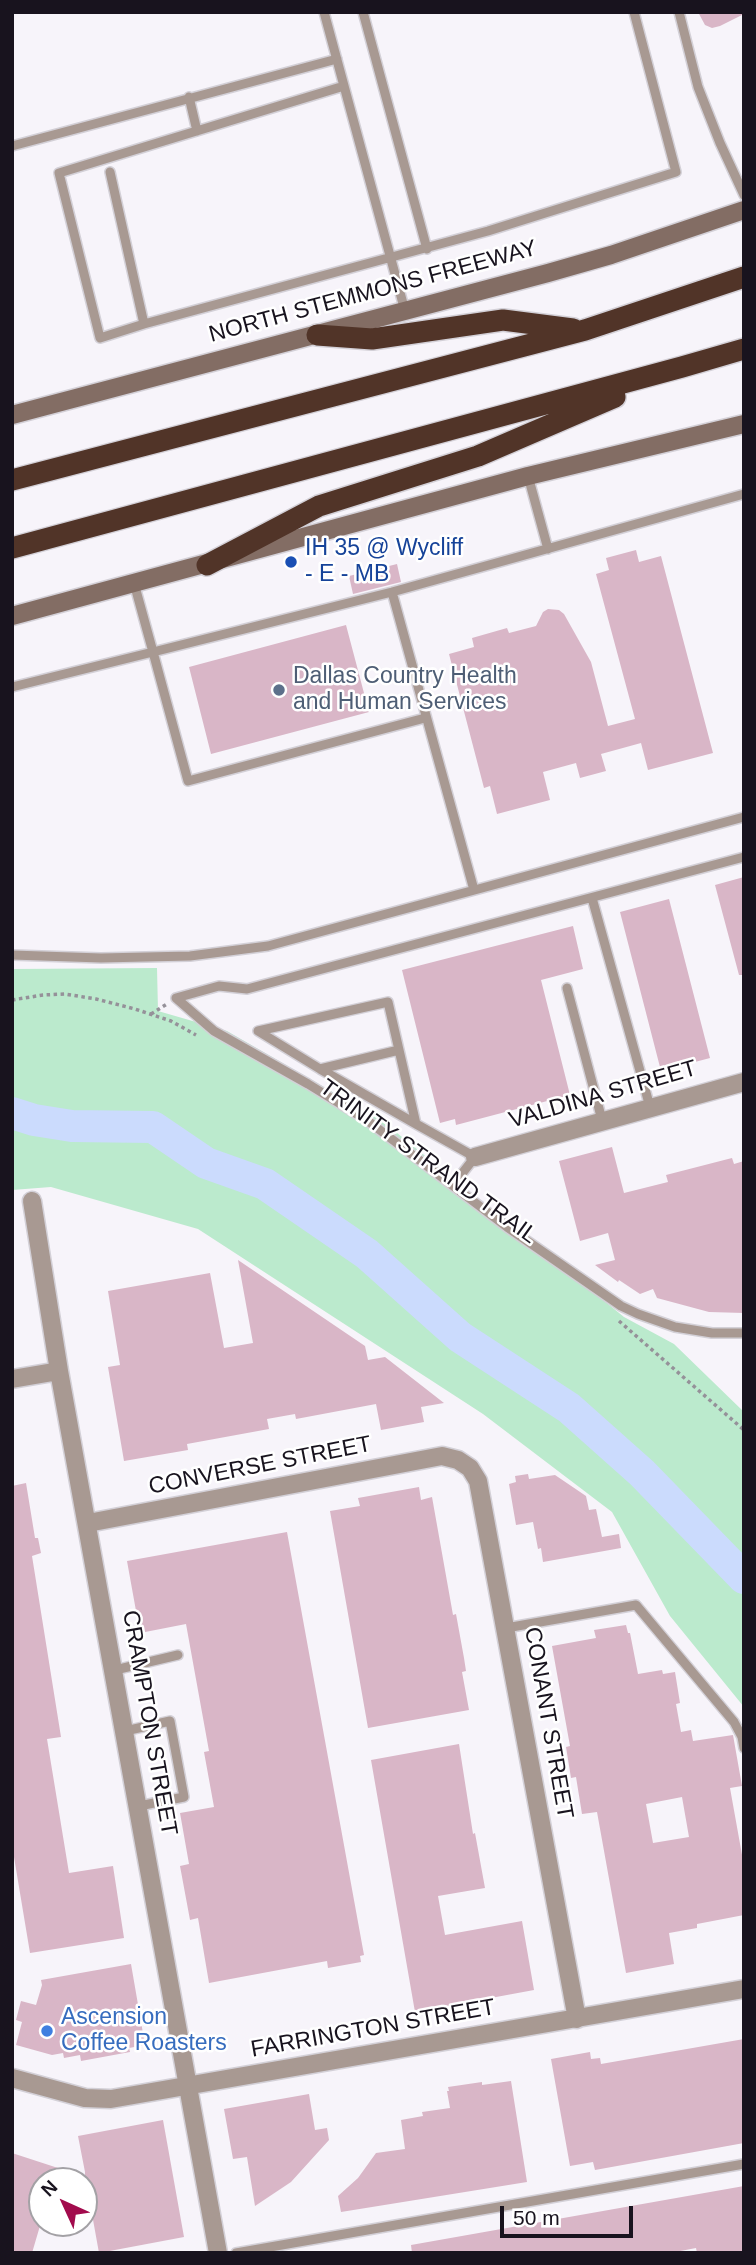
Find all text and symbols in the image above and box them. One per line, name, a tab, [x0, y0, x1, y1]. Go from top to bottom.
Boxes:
street label: NORTH STEMMONS FREEWAY	[206, 235, 540, 349]
place label: IH 35 @ Wycliff - E - MB	[305, 535, 463, 589]
marker: IH 35 @ Wycliff - E - MB	[283, 554, 299, 570]
place label: Dallas Country Health and Human Services	[293, 663, 517, 717]
marker: Dallas Country Health and Human Services	[271, 682, 287, 698]
street label: VALDINA STREET	[506, 1055, 700, 1135]
street label: TRINITY STRAND TRAIL	[314, 1074, 542, 1250]
street label: CONVERSE STREET	[146, 1431, 374, 1501]
street label: CRAMPTON STREET	[116, 1608, 182, 1838]
street label: CONANT STREET	[518, 1625, 578, 1821]
street label: FARRINGTON STREET	[249, 1994, 497, 2064]
place label: Ascension Coffee Roasters	[61, 2004, 227, 2058]
marker: Ascension Coffee Roasters	[39, 2023, 55, 2039]
north arrow	[28, 2167, 98, 2237]
text: N	[37, 2176, 61, 2200]
scale bar	[504, 2192, 637, 2236]
text: 50 m	[513, 2206, 560, 2229]

